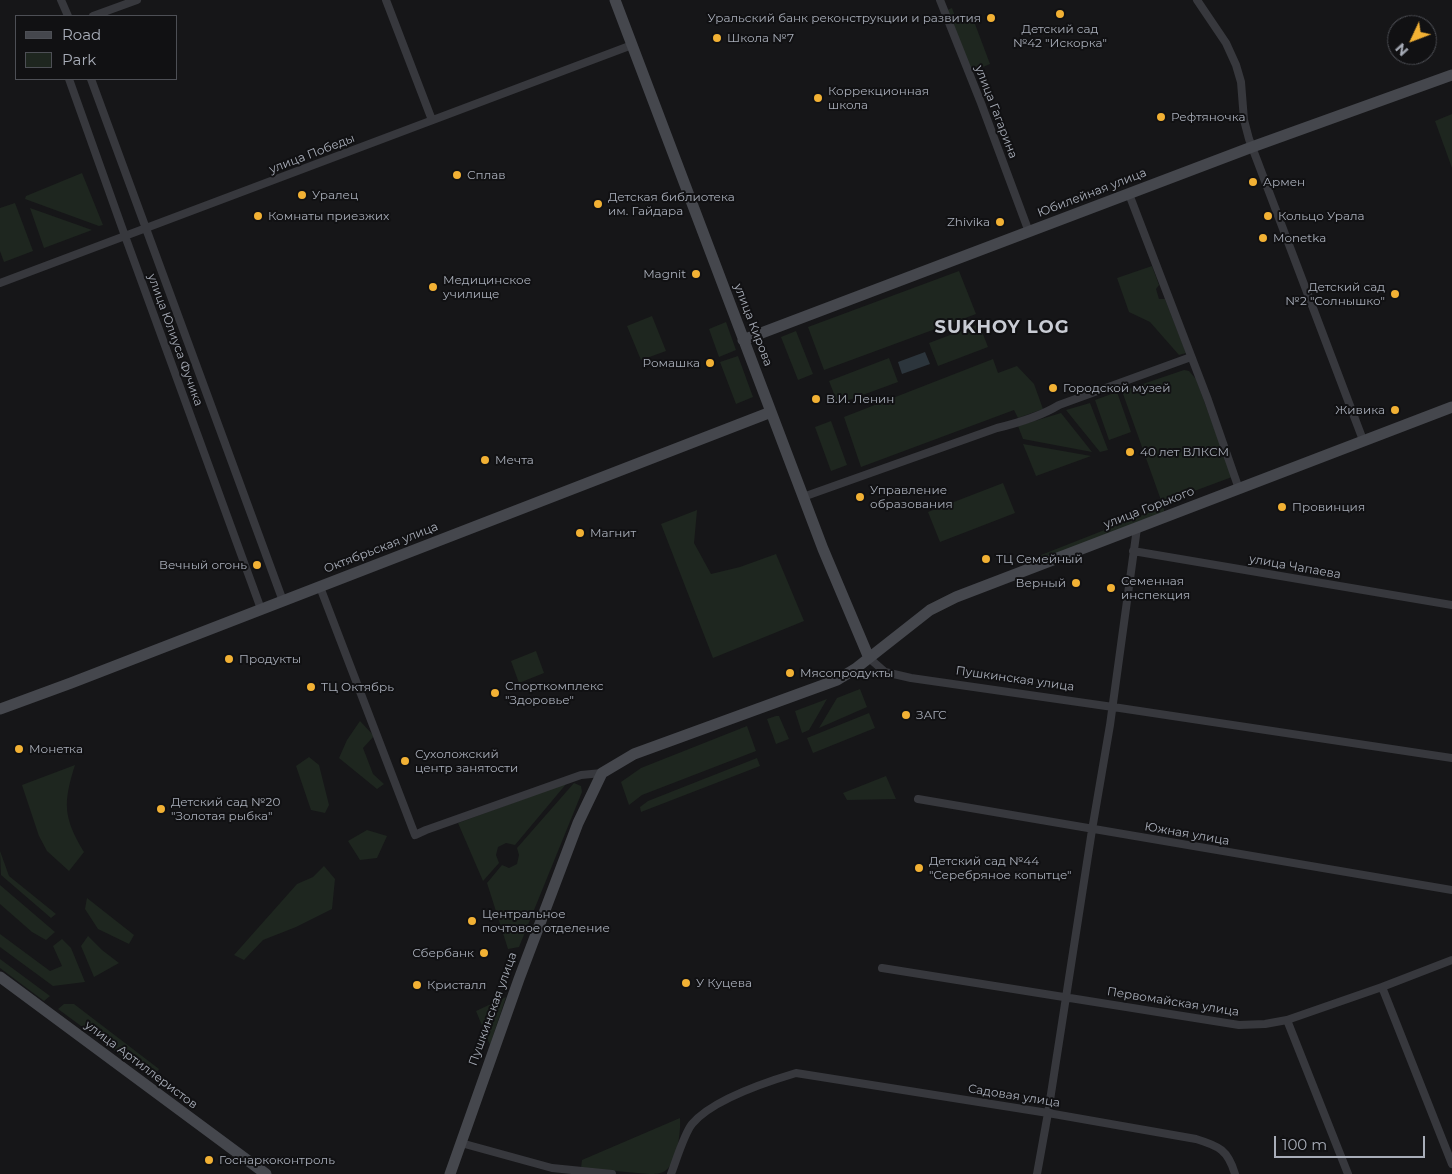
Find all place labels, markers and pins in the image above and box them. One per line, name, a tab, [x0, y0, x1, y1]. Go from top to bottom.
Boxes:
marker: Детский сад №42 "Искорка"	[1054, 8, 1066, 20]
place label: Уральский банк реконструкции и развития	[707, 11, 981, 25]
marker: Уральский банк реконструкции и развития	[985, 12, 997, 24]
place label: Детский сад №42 "Искорка"	[1013, 22, 1107, 50]
place label: Школа №7	[727, 31, 794, 45]
marker: Школа №7	[711, 32, 723, 44]
place label: Коррекционная школа	[828, 84, 929, 112]
marker: Коррекционная школа	[812, 92, 824, 104]
place label: Рефтяночка	[1171, 110, 1246, 124]
marker: Рефтяночка	[1155, 111, 1167, 123]
place label: Сплав	[467, 168, 506, 182]
marker: Сплав	[451, 169, 463, 181]
place label: Армен	[1263, 175, 1305, 189]
marker: Армен	[1247, 176, 1259, 188]
place label: Уралец	[312, 188, 358, 202]
marker: Уралец	[296, 189, 308, 201]
place label: Детская библиотека им. Гайдара	[608, 190, 735, 218]
marker: Детская библиотека им. Гайдара	[592, 198, 604, 210]
place label: Комнаты приезжих	[268, 209, 389, 223]
place label: Кольцо Урала	[1278, 209, 1364, 223]
marker: Комнаты приезжих	[252, 210, 264, 222]
marker: Кольцо Урала	[1262, 210, 1274, 222]
place label: Zhivika	[947, 215, 990, 229]
marker: Zhivika	[994, 216, 1006, 228]
place label: Monetka	[1273, 231, 1326, 245]
marker: Monetka	[1257, 232, 1269, 244]
place label: Magnit	[643, 267, 686, 281]
marker: Magnit	[690, 268, 702, 280]
place label: Медицинское училище	[443, 273, 531, 301]
place label: Детский сад №2 "Солнышко"	[1285, 280, 1385, 308]
marker: Медицинское училище	[427, 281, 439, 293]
marker: Детский сад №2 "Солнышко"	[1389, 288, 1401, 300]
place label: Ромашка	[643, 356, 700, 370]
marker: Ромашка	[704, 357, 716, 369]
place label: Городской музей	[1063, 381, 1171, 395]
marker: Городской музей	[1047, 382, 1059, 394]
place label: В.И. Ленин	[826, 392, 894, 406]
marker: В.И. Ленин	[810, 393, 822, 405]
place label: Живика	[1335, 403, 1385, 417]
marker: Живика	[1389, 404, 1401, 416]
place label: 40 лет ВЛКСМ	[1140, 445, 1229, 459]
marker: 40 лет ВЛКСМ	[1124, 446, 1136, 458]
place label: Мечта	[495, 453, 534, 467]
marker: Мечта	[479, 454, 491, 466]
place label: Управление образования	[870, 483, 953, 511]
marker: Управление образования	[854, 491, 866, 503]
place label: Провинция	[1292, 500, 1365, 514]
marker: Провинция	[1276, 501, 1288, 513]
place label: Магнит	[590, 526, 636, 540]
marker: Магнит	[574, 527, 586, 539]
place label: ТЦ Семейный	[996, 552, 1083, 566]
marker: ТЦ Семейный	[980, 553, 992, 565]
place label: Вечный огонь	[159, 558, 247, 572]
marker: Вечный огонь	[251, 559, 263, 571]
place label: Семенная инспекция	[1121, 574, 1190, 602]
place label: Верный	[1016, 576, 1066, 590]
marker: Верный	[1070, 577, 1082, 589]
marker: Семенная инспекция	[1105, 582, 1117, 594]
place label: Продукты	[239, 652, 301, 666]
marker: Продукты	[223, 653, 235, 665]
place label: Мясопродукты	[800, 666, 893, 680]
marker: Мясопродукты	[784, 667, 796, 679]
place label: Спорткомплекс "Здоровье"	[505, 679, 603, 707]
place label: ТЦ Октябрь	[321, 680, 394, 694]
marker: ТЦ Октябрь	[305, 681, 317, 693]
marker: Спорткомплекс "Здоровье"	[489, 687, 501, 699]
place label: ЗАГС	[916, 708, 947, 722]
marker: ЗАГС	[900, 709, 912, 721]
place label: Монетка	[29, 742, 83, 756]
marker: Монетка	[13, 743, 25, 755]
place label: Сухоложский центр занятости	[415, 747, 518, 775]
marker: Сухоложский центр занятости	[399, 755, 411, 767]
place label: Детский сад №20 "Золотая рыбка"	[171, 795, 280, 823]
marker: Детский сад №20 "Золотая рыбка"	[155, 803, 167, 815]
place label: Детский сад №44 "Серебряное копытце"	[929, 854, 1072, 882]
marker: Детский сад №44 "Серебряное копытце"	[913, 862, 925, 874]
place label: Центральное почтовое отделение	[482, 907, 610, 935]
marker: Центральное почтовое отделение	[466, 915, 478, 927]
place label: Сбербанк	[412, 946, 474, 960]
marker: Сбербанк	[478, 947, 490, 959]
place label: У Куцева	[696, 976, 752, 990]
marker: У Куцева	[680, 977, 692, 989]
place label: Кристалл	[427, 978, 486, 992]
marker: Кристалл	[411, 979, 423, 991]
place label: Госнаркоконтроль	[219, 1153, 335, 1167]
marker: Госнаркоконтроль	[203, 1154, 215, 1166]

